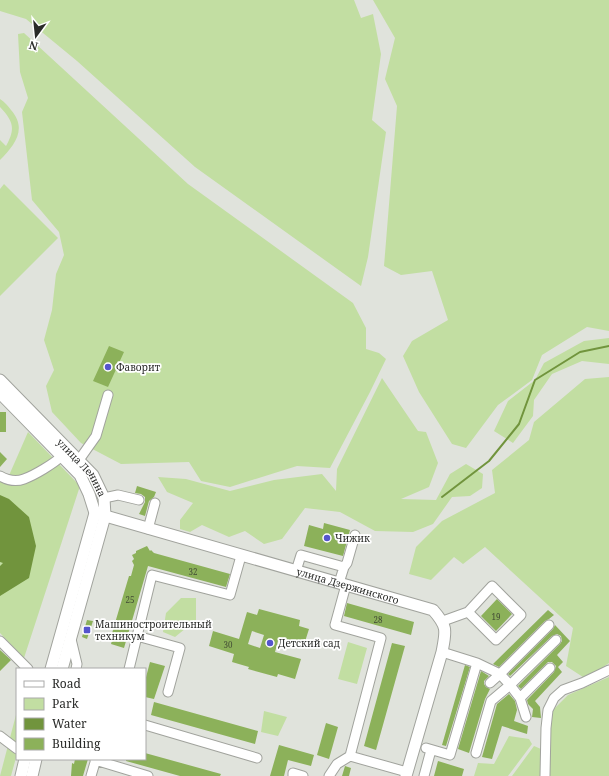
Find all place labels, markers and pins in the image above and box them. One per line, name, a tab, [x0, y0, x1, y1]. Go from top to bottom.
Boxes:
place label: Фаворит	[116, 360, 161, 374]
marker: Фаворит	[103, 362, 113, 372]
place label: Чижик	[335, 531, 370, 545]
marker: Чижик	[322, 533, 332, 543]
place label: Машиностроительный техникум	[95, 617, 212, 643]
marker: Машиностроительный техникум	[82, 625, 92, 635]
place label: Детский сад	[278, 636, 340, 650]
marker: Детский сад	[265, 638, 275, 648]

